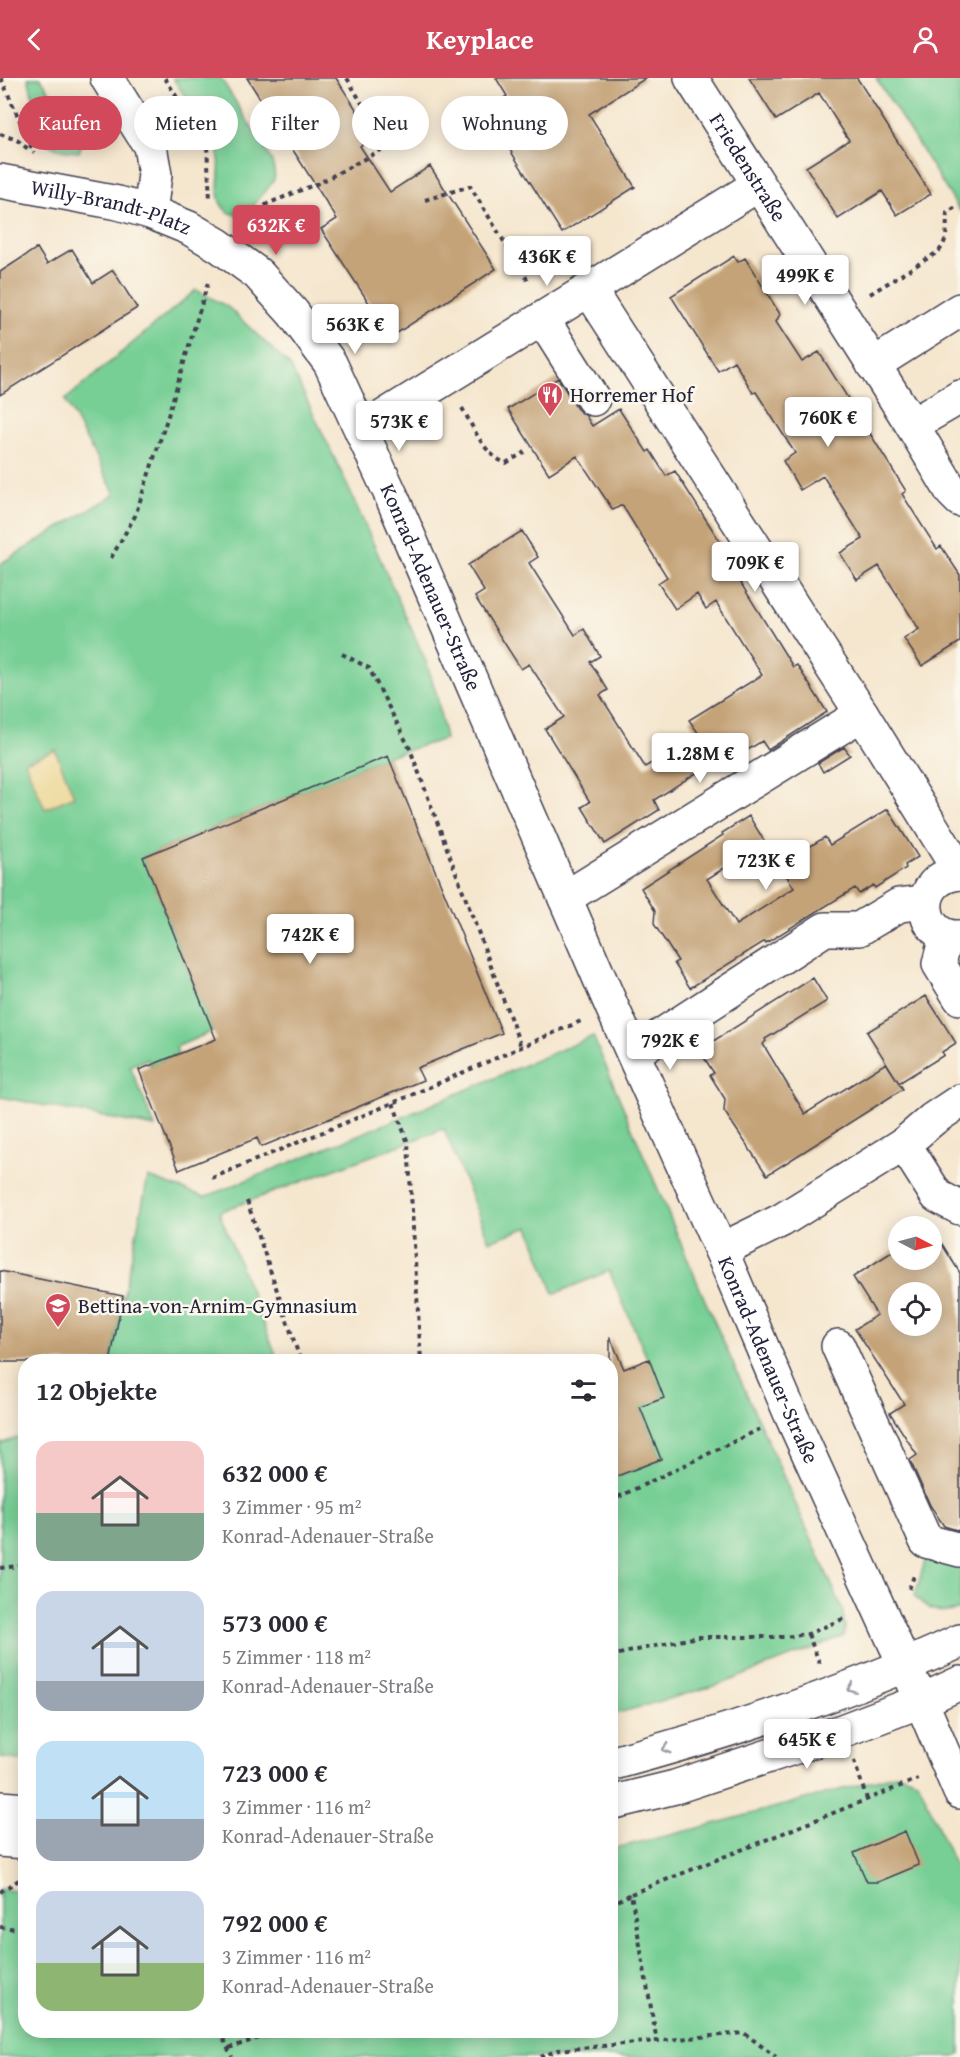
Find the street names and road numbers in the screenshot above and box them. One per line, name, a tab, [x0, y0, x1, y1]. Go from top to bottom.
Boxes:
street label: Friedenstraße	[702, 107, 795, 228]
street label: Willy-Brandt-Platz	[28, 171, 196, 242]
street label: Konrad-Adenauer-Straße	[373, 478, 490, 696]
street label: Konrad-Adenauer-Straße	[710, 1251, 827, 1468]

